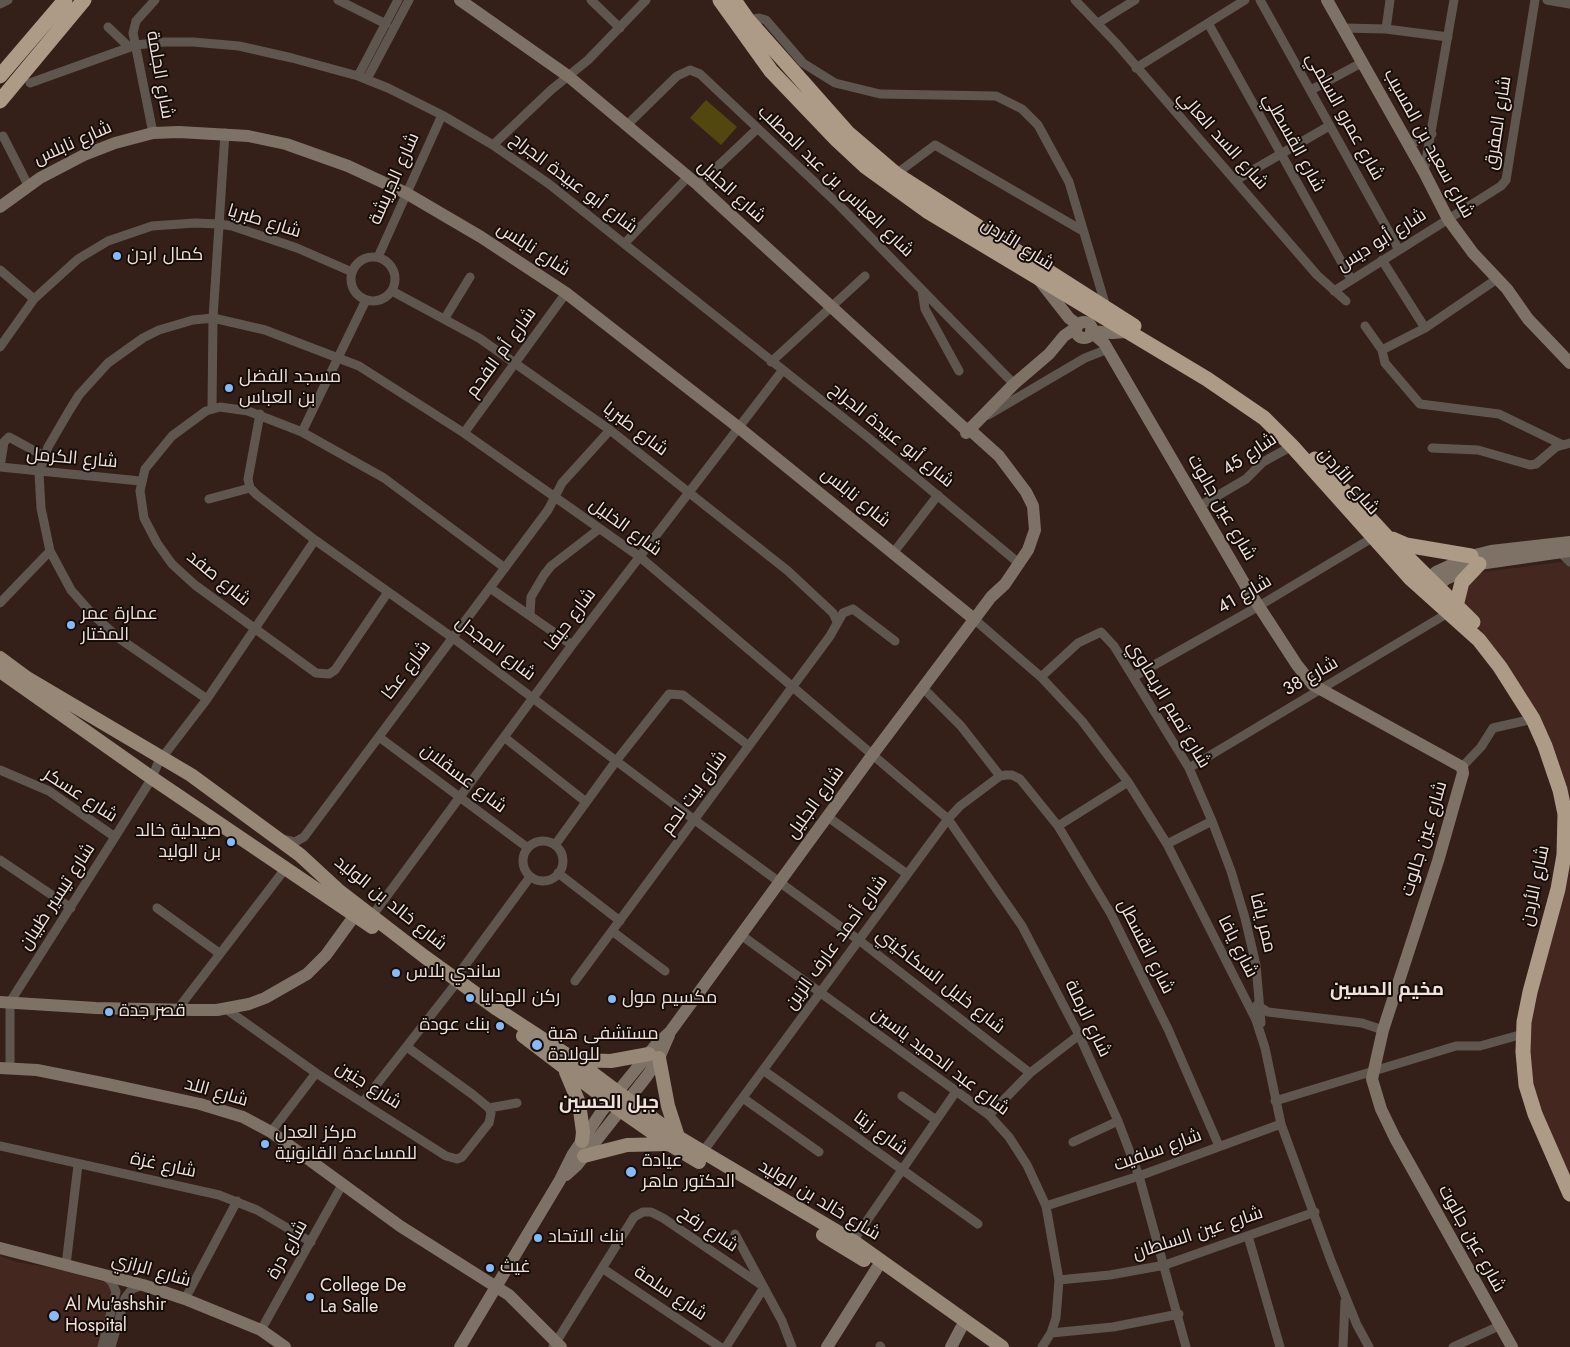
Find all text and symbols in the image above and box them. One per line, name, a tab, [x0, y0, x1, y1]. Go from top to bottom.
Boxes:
street label: شارع الجلمة	[141, 29, 177, 121]
street label: شارع عمرو السلمي	[1300, 49, 1388, 185]
street label: شارع سعيد بن المسيب	[1378, 66, 1478, 222]
street label: شارع المفرق	[1481, 75, 1517, 171]
street label: شارع السد العالي	[1172, 87, 1272, 195]
street label: شارع القسطلي	[1257, 90, 1329, 196]
street label: شارع العباس بن عبد المطلب	[752, 102, 918, 262]
street label: شارع نابلس	[31, 117, 115, 171]
street label: شارع أبو عبيدة الجراح	[505, 129, 641, 239]
street label: شارع الجريشة	[365, 130, 425, 228]
street label: شارع الجليل	[692, 156, 770, 228]
street label: شارع طبريا	[225, 201, 303, 243]
street label: شارع أبو ديس	[1333, 205, 1431, 277]
street label: شارع الأردن	[976, 214, 1058, 276]
street label: شارع نابلس	[492, 218, 574, 282]
place label: كمال اردن	[127, 245, 203, 267]
marker: كمال اردن	[111, 250, 123, 262]
street label: شارع أم الفحم	[462, 304, 542, 402]
place label: مسجد الفضل بن العباس	[239, 367, 341, 409]
street label: شارع أبو عبيدة الجراح	[824, 379, 958, 493]
marker: مسجد الفضل بن العباس	[223, 382, 235, 394]
street label: شارع طبريا	[598, 399, 672, 461]
street label: شارع 45	[1219, 429, 1281, 481]
street label: شارع الكرمل	[26, 444, 118, 474]
street label: شارع الأردن	[1313, 444, 1383, 520]
street label: شارع عين جالوت	[1182, 451, 1260, 565]
street label: شارع نابلس	[816, 463, 894, 533]
street label: شارع الخليل	[585, 494, 665, 562]
street label: شارع صفد	[182, 547, 254, 611]
street label: شارع 41	[1214, 571, 1276, 619]
street label: شارع حيفا	[541, 585, 601, 655]
place label: عمارة عمر المختار	[81, 604, 158, 646]
street label: شارع المجدل	[451, 612, 539, 686]
marker: عمارة عمر المختار	[65, 619, 77, 631]
street label: شارع عكا	[378, 637, 436, 705]
street label: شارع تميم الريماوي	[1122, 637, 1214, 773]
street label: شارع 38	[1280, 653, 1342, 701]
street label: شارع عسقلان	[416, 740, 510, 818]
street label: شارع بيت لحم	[657, 747, 733, 839]
street label: شارع الجليل	[782, 763, 850, 843]
street label: شارع عسكر	[39, 764, 121, 828]
street label: شارع عين جالوت	[1397, 779, 1453, 899]
place label: صيدلية خالد بن الوليد	[135, 821, 221, 864]
marker: صيدلية خالد بن الوليد	[225, 836, 237, 848]
street label: شارع تيسير ظبيان	[15, 839, 101, 955]
street label: شارع الأردن	[1517, 844, 1555, 928]
street label: شارع خالد بن الوليد	[329, 852, 451, 956]
street label: شارع أحمد عارف الزين	[781, 872, 893, 1014]
street label: ممر يافا	[1244, 891, 1280, 955]
street label: شارع القسطل	[1112, 896, 1178, 998]
street label: شارع يافا	[1212, 912, 1262, 982]
street label: شارع خليل السكاكيني	[871, 925, 1009, 1039]
place label: ساندي بلاس	[406, 962, 501, 984]
marker: ساندي بلاس	[390, 967, 402, 979]
street label: شارع الرملة	[1059, 977, 1115, 1061]
district label: مخيم الحسين	[1330, 979, 1444, 1001]
place label: ركن الهدايا	[480, 987, 560, 1009]
place label: مكسيم مول	[622, 988, 717, 1010]
marker: ركن الهدايا	[464, 992, 476, 1004]
marker: مكسيم مول	[606, 993, 618, 1005]
place label: قصر جدة	[119, 1001, 186, 1023]
street label: شارع عبد الحميد ياسين	[867, 1003, 1013, 1121]
marker: قصر جدة	[103, 1006, 115, 1018]
place label: بنك عودة	[420, 1015, 490, 1037]
marker: بنك عودة	[494, 1020, 506, 1032]
place label: مستشفى هبة للولادة	[548, 1024, 659, 1066]
marker: مستشفى هبة للولادة	[530, 1038, 544, 1052]
street label: شارع جنين	[331, 1057, 405, 1115]
street label: شارع اللد	[182, 1074, 250, 1112]
district label: جبل الحسين	[559, 1092, 659, 1114]
street label: شارع زيتا	[849, 1107, 911, 1161]
place label: مركز العدل للمساعدة القانونية	[275, 1123, 417, 1166]
street label: شارع سلفيت	[1111, 1125, 1205, 1177]
marker: مركز العدل للمساعدة القانونية	[259, 1138, 271, 1150]
street label: شارع غزة	[128, 1148, 198, 1184]
place label: عيادة الدكتور ماهر	[642, 1151, 735, 1194]
street label: شارع خالد بن الوليد	[754, 1156, 884, 1246]
marker: عيادة الدكتور ماهر	[624, 1165, 638, 1179]
street label: شارع عين جالوت	[1433, 1182, 1509, 1296]
street label: شارع رفح	[674, 1202, 742, 1258]
street label: شارع عين السلطان	[1130, 1203, 1266, 1265]
street label: شارع درة	[263, 1217, 313, 1283]
place label: بنك الاتحاد	[548, 1227, 624, 1249]
marker: بنك الاتحاد	[532, 1232, 544, 1244]
street label: شارع الرازي	[109, 1249, 193, 1293]
place label: غيث	[500, 1257, 531, 1279]
marker: غيث	[484, 1262, 496, 1274]
street label: شارع سلمة	[629, 1262, 711, 1326]
place label: College De La Salle	[320, 1276, 406, 1318]
marker: College De La Salle	[304, 1291, 316, 1303]
place label: Al Mu'ashshir Hospital	[65, 1295, 166, 1338]
marker: Al Mu'ashshir Hospital	[47, 1309, 61, 1323]

